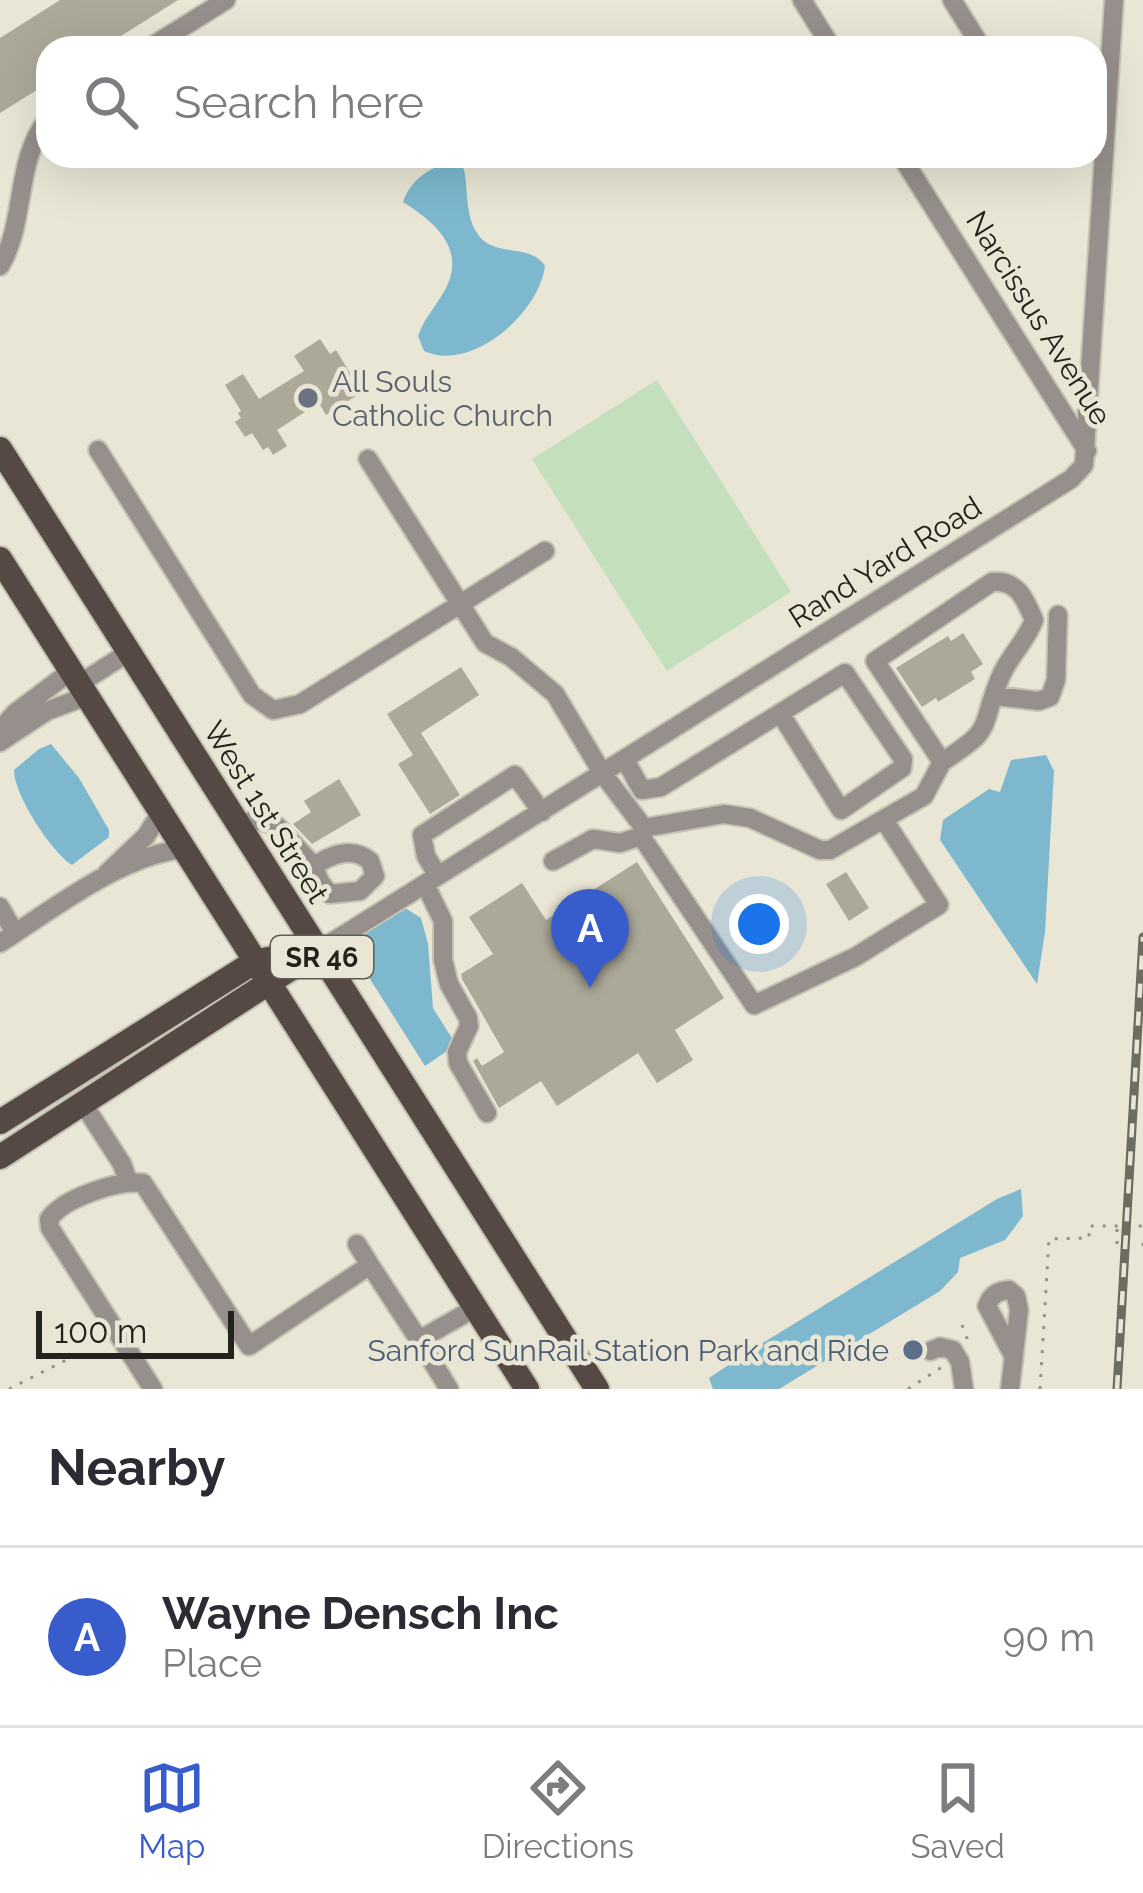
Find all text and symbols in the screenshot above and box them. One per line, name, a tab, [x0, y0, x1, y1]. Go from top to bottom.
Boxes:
search box	[36, 36, 1107, 168]
icon: search	[78, 69, 144, 135]
text: Search here	[174, 76, 424, 129]
street label: Narcissus Avenue	[959, 205, 1119, 431]
place label: All Souls Catholic Church	[332, 364, 553, 433]
marker: All Souls Catholic Church	[295, 385, 321, 411]
street label: Rand Yard Road	[782, 489, 988, 635]
street label: West 1st Street	[196, 715, 336, 909]
pin: A	[551, 889, 629, 988]
your location	[729, 894, 789, 954]
road number: SR 46	[271, 936, 373, 978]
scale bar	[36, 1305, 234, 1358]
text: 100 m	[54, 1312, 147, 1351]
place label: Sanford SunRail Station Park and Ride	[368, 1333, 889, 1368]
marker: Sanford SunRail Station Park and Ride	[900, 1337, 926, 1363]
text: Nearby	[48, 1437, 225, 1497]
text: Wayne Densch Inc	[162, 1587, 559, 1640]
text: A	[74, 1614, 100, 1660]
text: 90 m	[1002, 1614, 1095, 1660]
text: Place	[162, 1640, 262, 1686]
tab: Map	[138, 1755, 205, 1866]
tab: Directions	[482, 1755, 634, 1866]
tab: Saved	[910, 1755, 1005, 1866]

